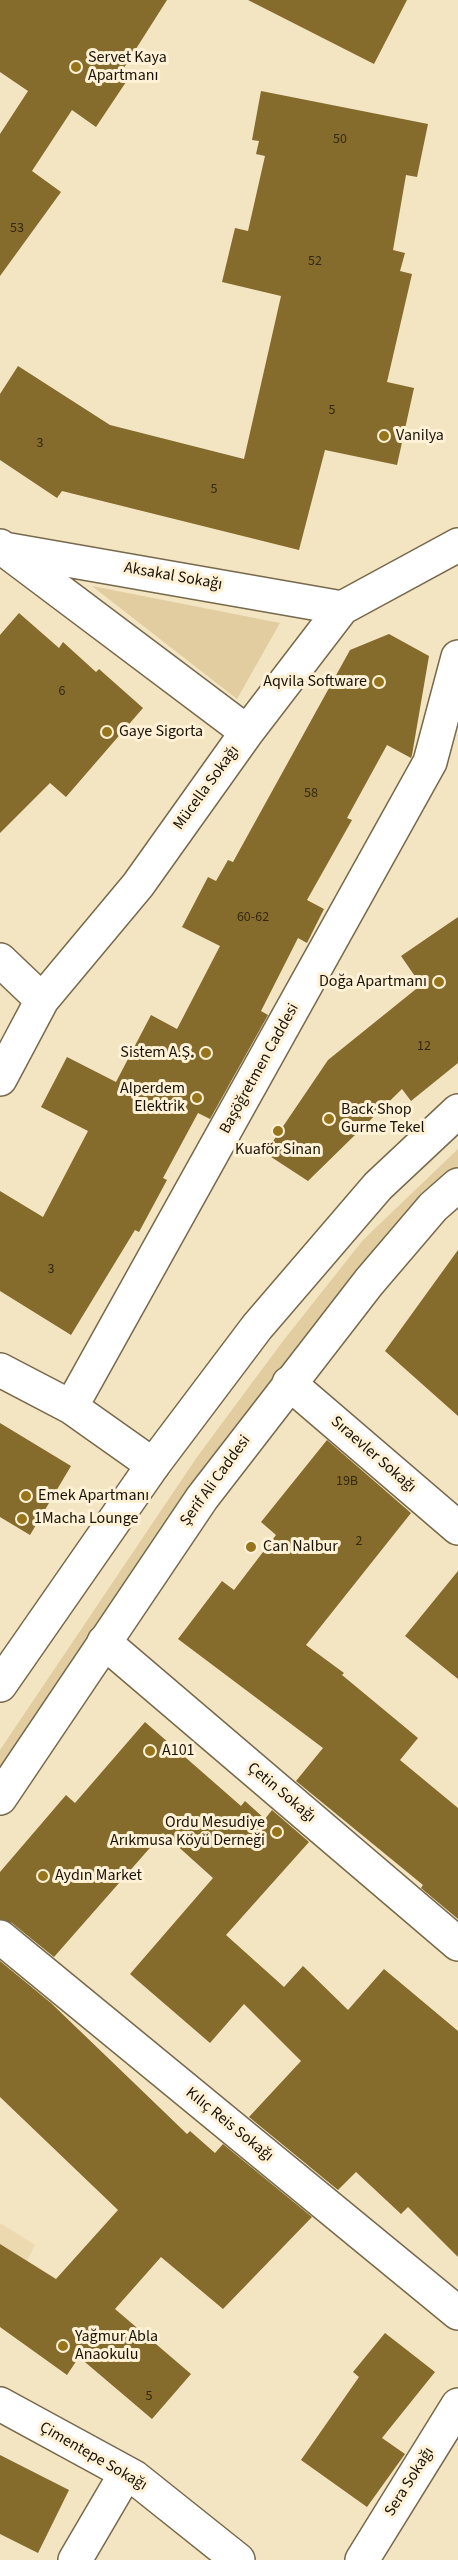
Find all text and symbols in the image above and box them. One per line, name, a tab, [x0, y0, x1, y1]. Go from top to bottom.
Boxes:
place label: Servet Kaya Apartmanı	[88, 48, 167, 86]
marker: Servet Kaya Apartmanı	[69, 60, 83, 74]
house number: 50	[333, 132, 347, 148]
house number: 53	[10, 221, 24, 237]
house number: 52	[308, 254, 322, 270]
house number: 5	[329, 403, 335, 419]
place label: Vanilya	[396, 426, 444, 446]
marker: Vanilya	[377, 429, 391, 443]
house number: 3	[37, 436, 43, 452]
house number: 5	[211, 482, 217, 498]
street label: Aksakal Sokağı	[122, 559, 224, 595]
place label: Aqvila Software	[263, 672, 367, 692]
marker: Aqvila Software	[372, 675, 386, 689]
house number: 6	[59, 684, 65, 700]
place label: Gaye Sigorta	[119, 722, 203, 742]
marker: Gaye Sigorta	[100, 725, 114, 739]
street label: Mücella Sokağı	[170, 742, 244, 834]
house number: 58	[304, 786, 318, 802]
house number: 60-62	[237, 910, 269, 926]
place label: Doğa Apartmanı	[319, 972, 427, 992]
marker: Doğa Apartmanı	[432, 975, 446, 989]
street label: Başöğretmen Caddesi	[216, 1000, 304, 1138]
house number: 12	[417, 1039, 431, 1055]
place label: Sistem A.Ş.	[120, 1043, 194, 1063]
marker: Sistem A.Ş.	[199, 1046, 213, 1060]
place label: Alperdem Elektrik	[120, 1079, 185, 1117]
marker: Alperdem Elektrik	[190, 1091, 204, 1105]
place label: Back Shop Gurme Tekel	[341, 1100, 425, 1138]
marker: Back Shop Gurme Tekel	[322, 1112, 336, 1126]
marker: Kuaför Sinan	[271, 1124, 285, 1138]
place label: Kuaför Sinan	[235, 1140, 321, 1160]
house number: 3	[48, 1262, 54, 1278]
street label: Sıraevler Sokağı	[326, 1413, 420, 1497]
street label: Şerif Ali Caddesi	[177, 1432, 255, 1530]
house number: 19B	[336, 1474, 358, 1490]
place label: Emek Apartmanı	[38, 1486, 149, 1506]
marker: Emek Apartmanı	[19, 1489, 33, 1503]
place label: 1Macha Lounge	[34, 1509, 138, 1529]
marker: 1Macha Lounge	[15, 1512, 29, 1526]
house number: 2	[356, 1534, 362, 1550]
place label: Can Nalbur	[263, 1537, 338, 1557]
marker: Can Nalbur	[244, 1540, 258, 1554]
place label: A101	[162, 1741, 195, 1761]
marker: A101	[143, 1744, 157, 1758]
street label: Çetin Sokağı	[243, 1759, 319, 1827]
place label: Ordu Mesudiye Arıkmusa Köyü Derneği	[110, 1813, 265, 1851]
marker: Ordu Mesudiye Arıkmusa Köyü Derneği	[270, 1825, 284, 1839]
place label: Aydın Market	[55, 1866, 142, 1886]
marker: Aydın Market	[36, 1869, 50, 1883]
street label: Kılıç Reis Sokağı	[181, 2084, 277, 2166]
place label: Yağmur Abla Anaokulu	[75, 2327, 158, 2365]
marker: Yağmur Abla Anaokulu	[56, 2339, 70, 2353]
house number: 5	[146, 2389, 152, 2405]
street label: Çimentepe Sokağı	[36, 2418, 150, 2496]
street label: Sera Sokağı	[381, 2444, 439, 2520]

